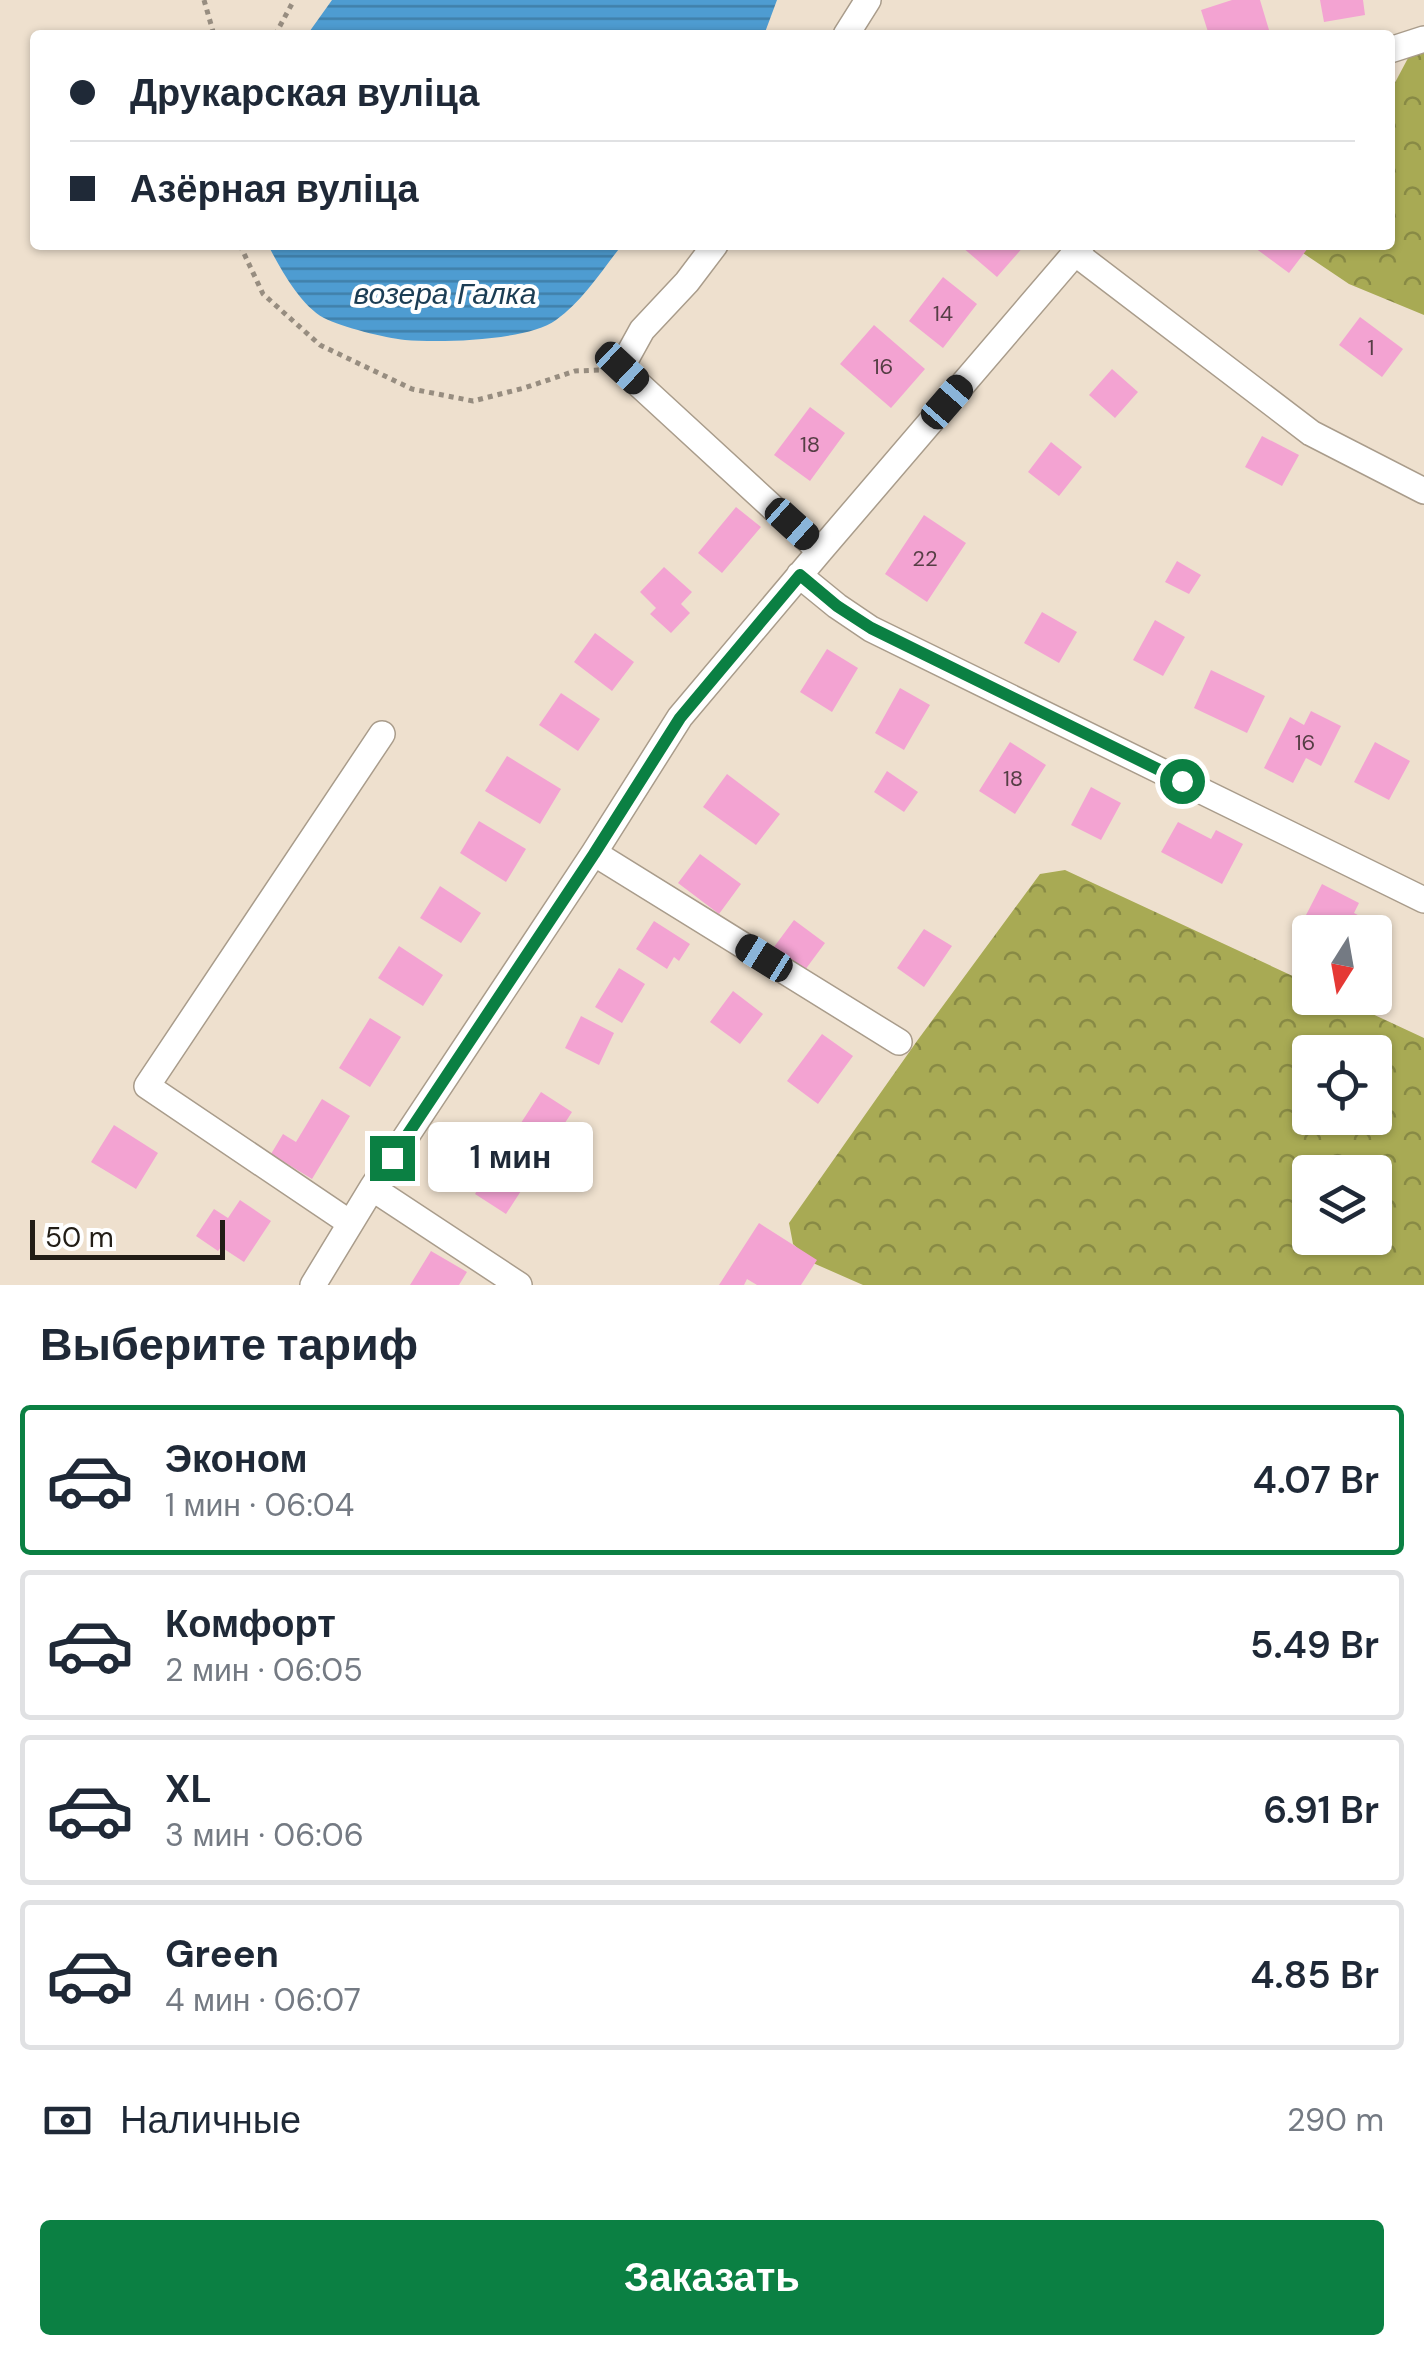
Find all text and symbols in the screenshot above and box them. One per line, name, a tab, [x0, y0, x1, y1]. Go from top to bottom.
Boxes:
text: Друкарская вуліца	[130, 68, 479, 118]
text: Азёрная вуліца	[130, 164, 419, 214]
water label: возера Галка	[354, 274, 536, 313]
house number: 14	[933, 299, 953, 328]
house number: 1	[1368, 333, 1374, 362]
car	[590, 337, 654, 399]
house number: 16	[873, 352, 893, 381]
car	[916, 370, 978, 434]
house number: 18	[800, 430, 820, 459]
car	[760, 493, 824, 555]
house number: 22	[912, 544, 938, 573]
house number: 16	[1295, 728, 1315, 757]
route start	[1160, 759, 1205, 804]
house number: 18	[1003, 764, 1023, 793]
north arrow	[1292, 915, 1392, 1015]
map controls	[1292, 915, 1392, 1255]
car	[731, 929, 797, 987]
button: locate	[1292, 1035, 1392, 1135]
callout: 1 мин	[427, 1123, 592, 1193]
route end	[370, 1136, 415, 1181]
text: 1 мин	[470, 1136, 551, 1178]
button: layers	[1292, 1155, 1392, 1255]
scale bar	[30, 1215, 225, 1260]
text: 50 m	[45, 1219, 114, 1256]
text: Выберите тариф	[40, 1315, 418, 1374]
text: Эконом	[165, 1434, 308, 1484]
icon: car	[45, 1435, 135, 1525]
text: 4.07 Br	[1253, 1455, 1379, 1505]
text: 1 мин · 06:04	[165, 1484, 354, 1526]
text: Комфорт	[165, 1599, 336, 1649]
icon: car	[45, 1600, 135, 1690]
text: 5.49 Br	[1250, 1620, 1379, 1670]
text: 2 мин · 06:05	[165, 1649, 363, 1691]
text: XL	[165, 1764, 212, 1814]
icon: car	[45, 1765, 135, 1855]
text: 6.91 Br	[1263, 1785, 1379, 1835]
text: 3 мин · 06:06	[165, 1814, 364, 1856]
text: Green	[165, 1929, 279, 1979]
icon: car	[45, 1930, 135, 2020]
text: 4.85 Br	[1250, 1950, 1379, 2000]
text: 4 мин · 06:07	[165, 1979, 361, 2021]
icon: cash	[40, 2093, 95, 2148]
text: Наличные	[120, 2095, 301, 2145]
text: 290 m	[1287, 2099, 1384, 2141]
button: Заказать	[40, 2220, 1384, 2335]

